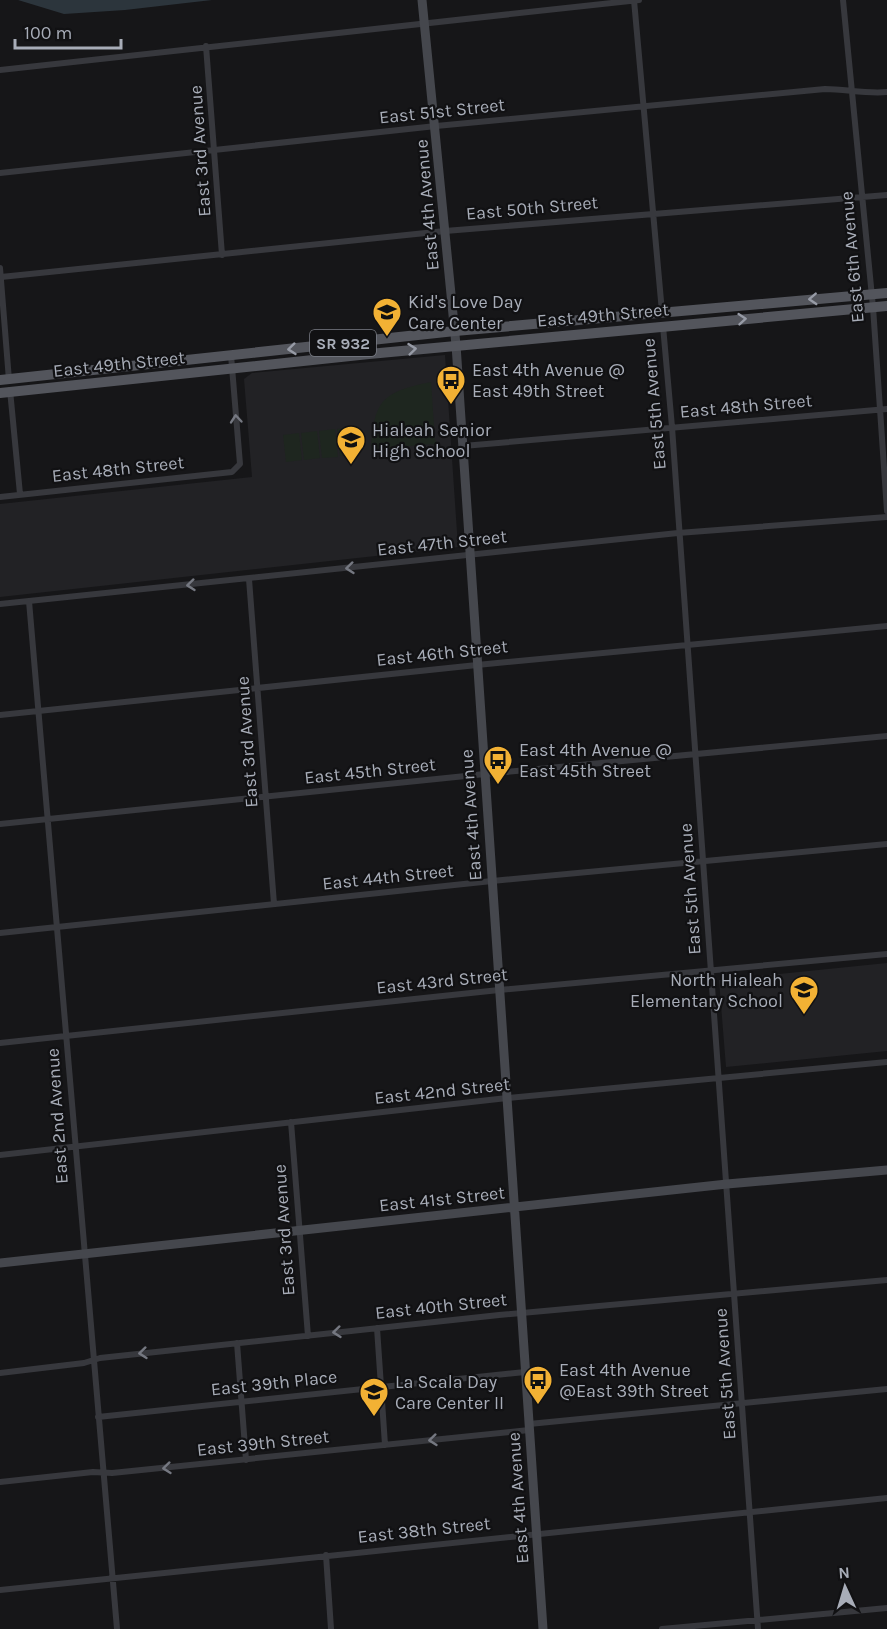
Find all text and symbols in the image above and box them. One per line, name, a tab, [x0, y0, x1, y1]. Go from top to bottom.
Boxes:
scale bar	[15, 12, 122, 50]
text: 100 m	[24, 22, 72, 44]
street label: East 3rd Avenue	[184, 84, 216, 218]
street label: East 51st Street	[378, 93, 506, 129]
street label: East 4th Avenue	[410, 138, 444, 272]
street label: East 6th Avenue	[835, 190, 869, 324]
street label: East 50th Street	[465, 191, 599, 225]
place label: Kid's Love Day Care Center	[408, 291, 523, 334]
one-way arrow	[809, 293, 818, 306]
school or university icon: Kid's Love Day Care Center	[371, 296, 403, 338]
street label: East 49th Street	[536, 298, 670, 332]
one-way arrow	[737, 313, 747, 326]
road number: SR 932	[310, 330, 376, 356]
street label: East 5th Avenue	[637, 337, 671, 471]
one-way arrow	[288, 342, 297, 354]
one-way arrow	[408, 343, 417, 356]
street label: East 49th Street	[52, 346, 186, 382]
place label: East 4th Avenue @ East 49th Street	[472, 359, 625, 402]
bus stop icon: East 4th Avenue @ East 49th Street	[435, 364, 467, 406]
street label: East 48th Street	[679, 389, 813, 423]
one-way arrow	[230, 414, 243, 423]
place label: Hialeah Senior High School	[372, 419, 492, 462]
school or university icon: Hialeah Senior High School	[335, 424, 367, 466]
street label: East 48th Street	[51, 451, 185, 487]
street label: East 47th Street	[376, 525, 508, 561]
one-way arrow	[345, 561, 354, 574]
one-way arrow	[187, 578, 196, 591]
street label: East 46th Street	[375, 635, 509, 671]
street label: East 3rd Avenue	[231, 675, 263, 809]
place label: East 4th Avenue @ East 45th Street	[519, 739, 672, 782]
bus stop icon: East 4th Avenue @ East 45th Street	[482, 744, 514, 786]
street label: East 4th Avenue	[455, 749, 487, 881]
street label: East 45th Street	[303, 753, 437, 789]
street label: East 5th Avenue	[674, 822, 706, 956]
street label: East 44th Street	[321, 859, 455, 895]
street label: East 43rd Street	[375, 963, 509, 999]
place label: North Hialeah Elementary School	[630, 969, 783, 1012]
school or university icon: North Hialeah Elementary School	[788, 974, 820, 1016]
street label: East 2nd Avenue	[41, 1047, 73, 1185]
street label: East 42nd Street	[373, 1073, 511, 1109]
street label: East 3rd Avenue	[268, 1163, 300, 1297]
street label: East 41st Street	[378, 1181, 506, 1217]
street label: East 40th Street	[374, 1288, 508, 1324]
street label: East 5th Avenue	[709, 1307, 741, 1441]
one-way arrow	[333, 1326, 342, 1338]
one-way arrow	[139, 1347, 148, 1359]
place label: East 4th Avenue @East 39th Street	[559, 1359, 709, 1402]
bus stop icon: East 4th Avenue @East 39th Street	[522, 1364, 554, 1406]
street label: East 39th Place	[210, 1365, 338, 1401]
place label: La Scala Day Care Center II	[395, 1371, 504, 1414]
school or university icon: La Scala Day Care Center II	[358, 1376, 390, 1418]
street label: East 39th Street	[196, 1425, 330, 1461]
street label: East 4th Avenue	[502, 1432, 534, 1564]
one-way arrow	[428, 1433, 438, 1446]
one-way arrow	[163, 1461, 172, 1474]
street label: East 38th Street	[356, 1512, 492, 1548]
north arrow	[815, 1557, 875, 1617]
text: N	[838, 1563, 850, 1582]

